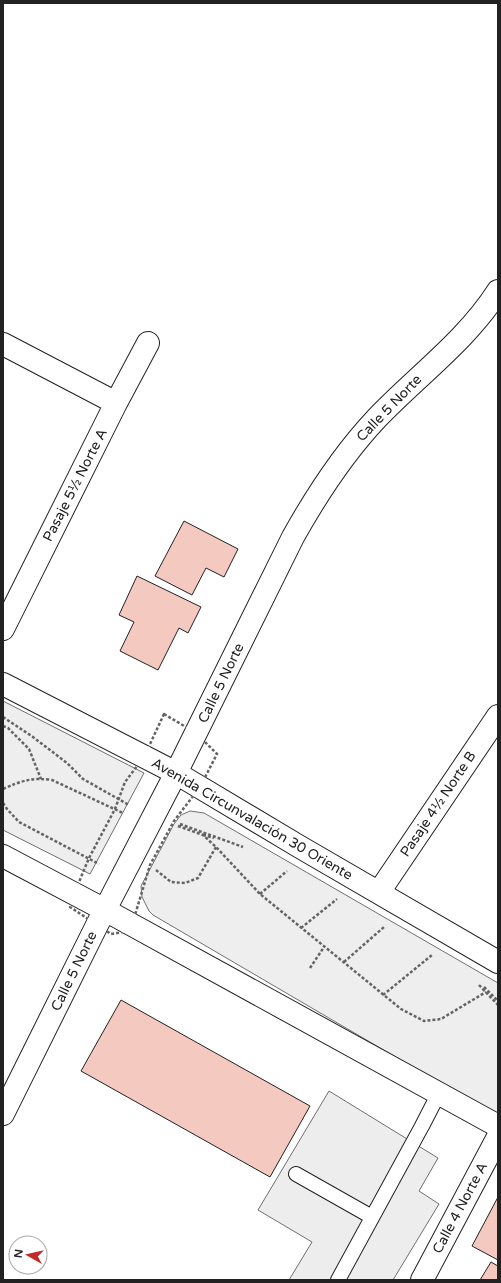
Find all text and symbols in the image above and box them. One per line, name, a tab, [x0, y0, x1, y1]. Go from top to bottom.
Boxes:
street label: Calle 5 Norte	[353, 371, 425, 445]
street label: Pasaje 5½ Norte A	[39, 426, 111, 544]
street label: Calle 5 Norte	[194, 640, 248, 726]
street label: Pasaje 4½ Norte B	[396, 748, 480, 860]
street label: Avenida Circunvalación 30 Oriente	[148, 754, 356, 884]
street label: Calle 5 Norte	[47, 928, 101, 1014]
street label: Calle 4 Norte A	[429, 1160, 491, 1256]
north arrow	[8, 1235, 48, 1275]
text: N	[12, 1248, 26, 1259]

